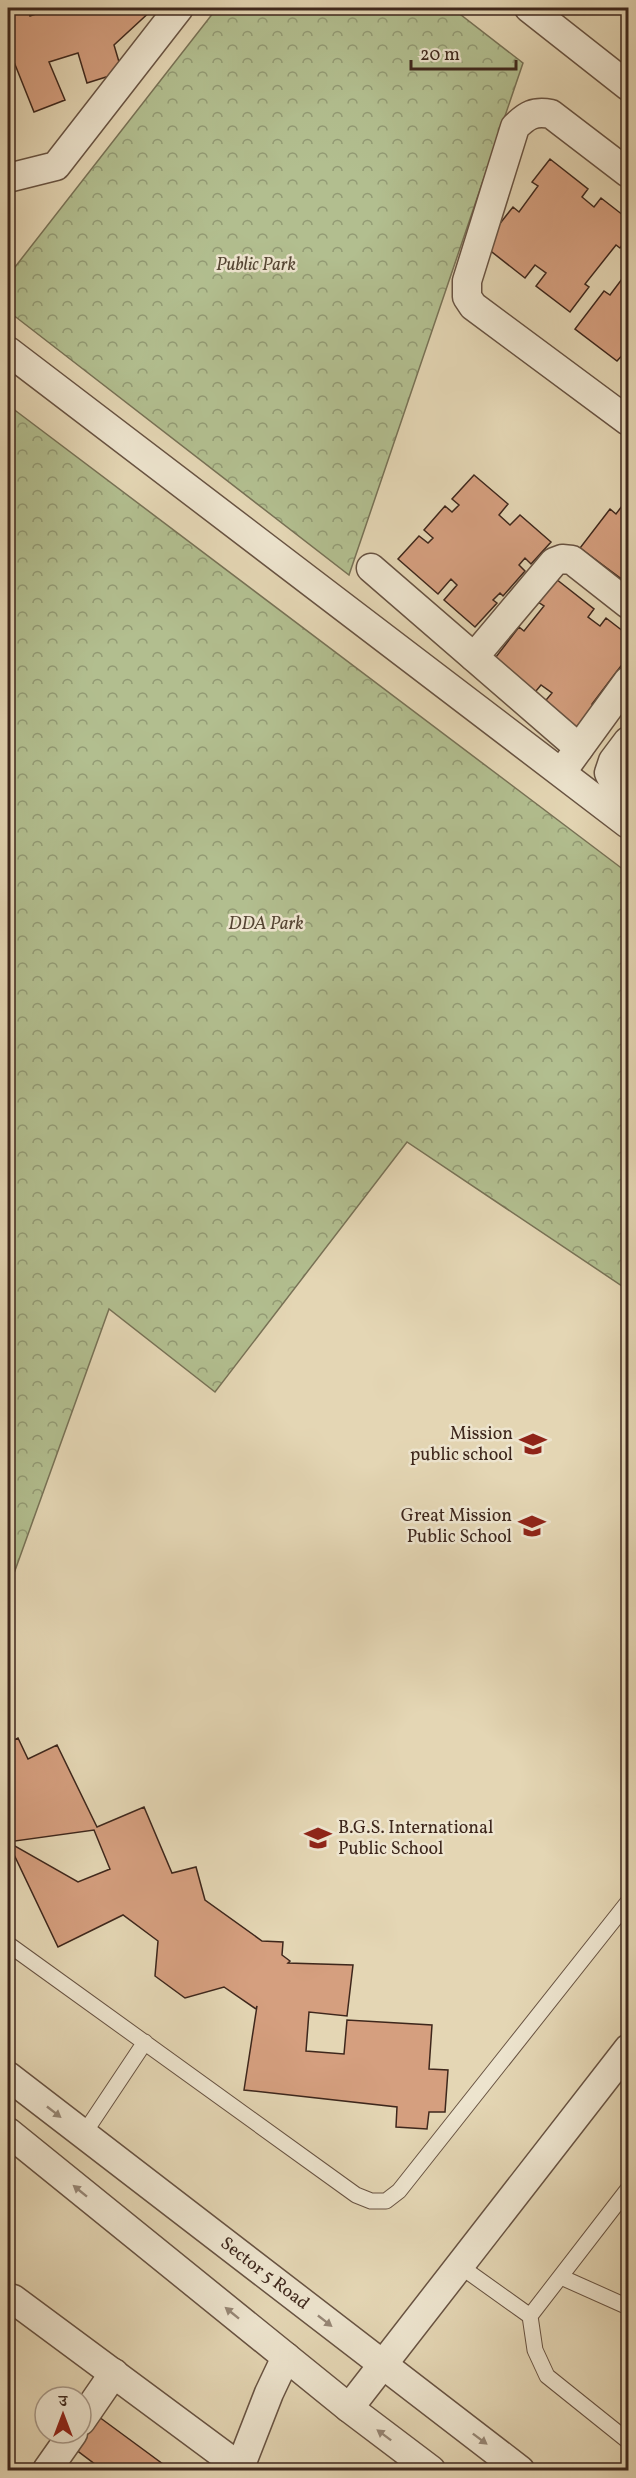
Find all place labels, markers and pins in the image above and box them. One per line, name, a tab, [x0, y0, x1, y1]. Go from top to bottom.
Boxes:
place label: Mission public school	[410, 1422, 513, 1468]
school or university icon: Mission public school	[518, 1429, 548, 1459]
place label: Great Mission Public School	[401, 1504, 512, 1550]
school or university icon: Great Mission Public School	[517, 1511, 547, 1541]
place label: B.G.S. International Public School	[338, 1816, 493, 1862]
school or university icon: B.G.S. International Public School	[303, 1823, 333, 1853]

